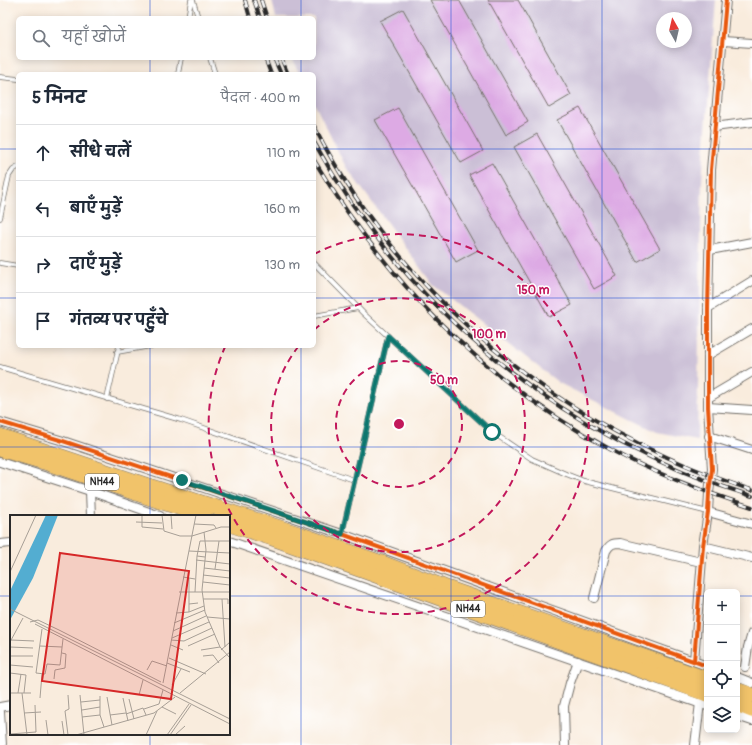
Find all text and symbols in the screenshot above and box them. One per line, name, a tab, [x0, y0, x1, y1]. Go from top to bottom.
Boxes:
north arrow	[656, 12, 692, 48]
search box	[16, 16, 316, 60]
icon: search	[30, 27, 52, 49]
text: यहाँ खोजें	[62, 28, 126, 47]
text: 5 मिनट	[32, 87, 86, 108]
text: पैदल · 400 m	[220, 90, 300, 106]
icon: ahead	[32, 142, 54, 164]
text: सीधे चलें	[70, 143, 131, 162]
text: 110 m	[267, 145, 300, 161]
icon: left	[32, 198, 54, 220]
text: बाएँ मुड़ें	[70, 199, 122, 218]
text: 160 m	[264, 201, 300, 217]
icon: right	[32, 254, 54, 276]
text: दाएँ मुड़ें	[70, 255, 122, 274]
text: 130 m	[264, 257, 300, 273]
text: 150 m	[517, 283, 550, 298]
icon: arrive	[32, 310, 54, 332]
text: गंतव्य पर पहुँचे	[70, 311, 168, 330]
text: 100 m	[472, 327, 507, 342]
text: 50 m	[430, 373, 458, 388]
centre of rings	[392, 417, 406, 431]
route start	[483, 423, 501, 441]
route end	[173, 471, 191, 489]
road number: NH44	[85, 474, 119, 490]
inset map	[10, 515, 230, 735]
map controls	[704, 589, 740, 733]
button: +	[704, 589, 740, 625]
road number: NH44	[451, 601, 485, 617]
button: −	[704, 625, 740, 661]
button: locate	[704, 661, 740, 697]
button: layers	[704, 697, 740, 733]

